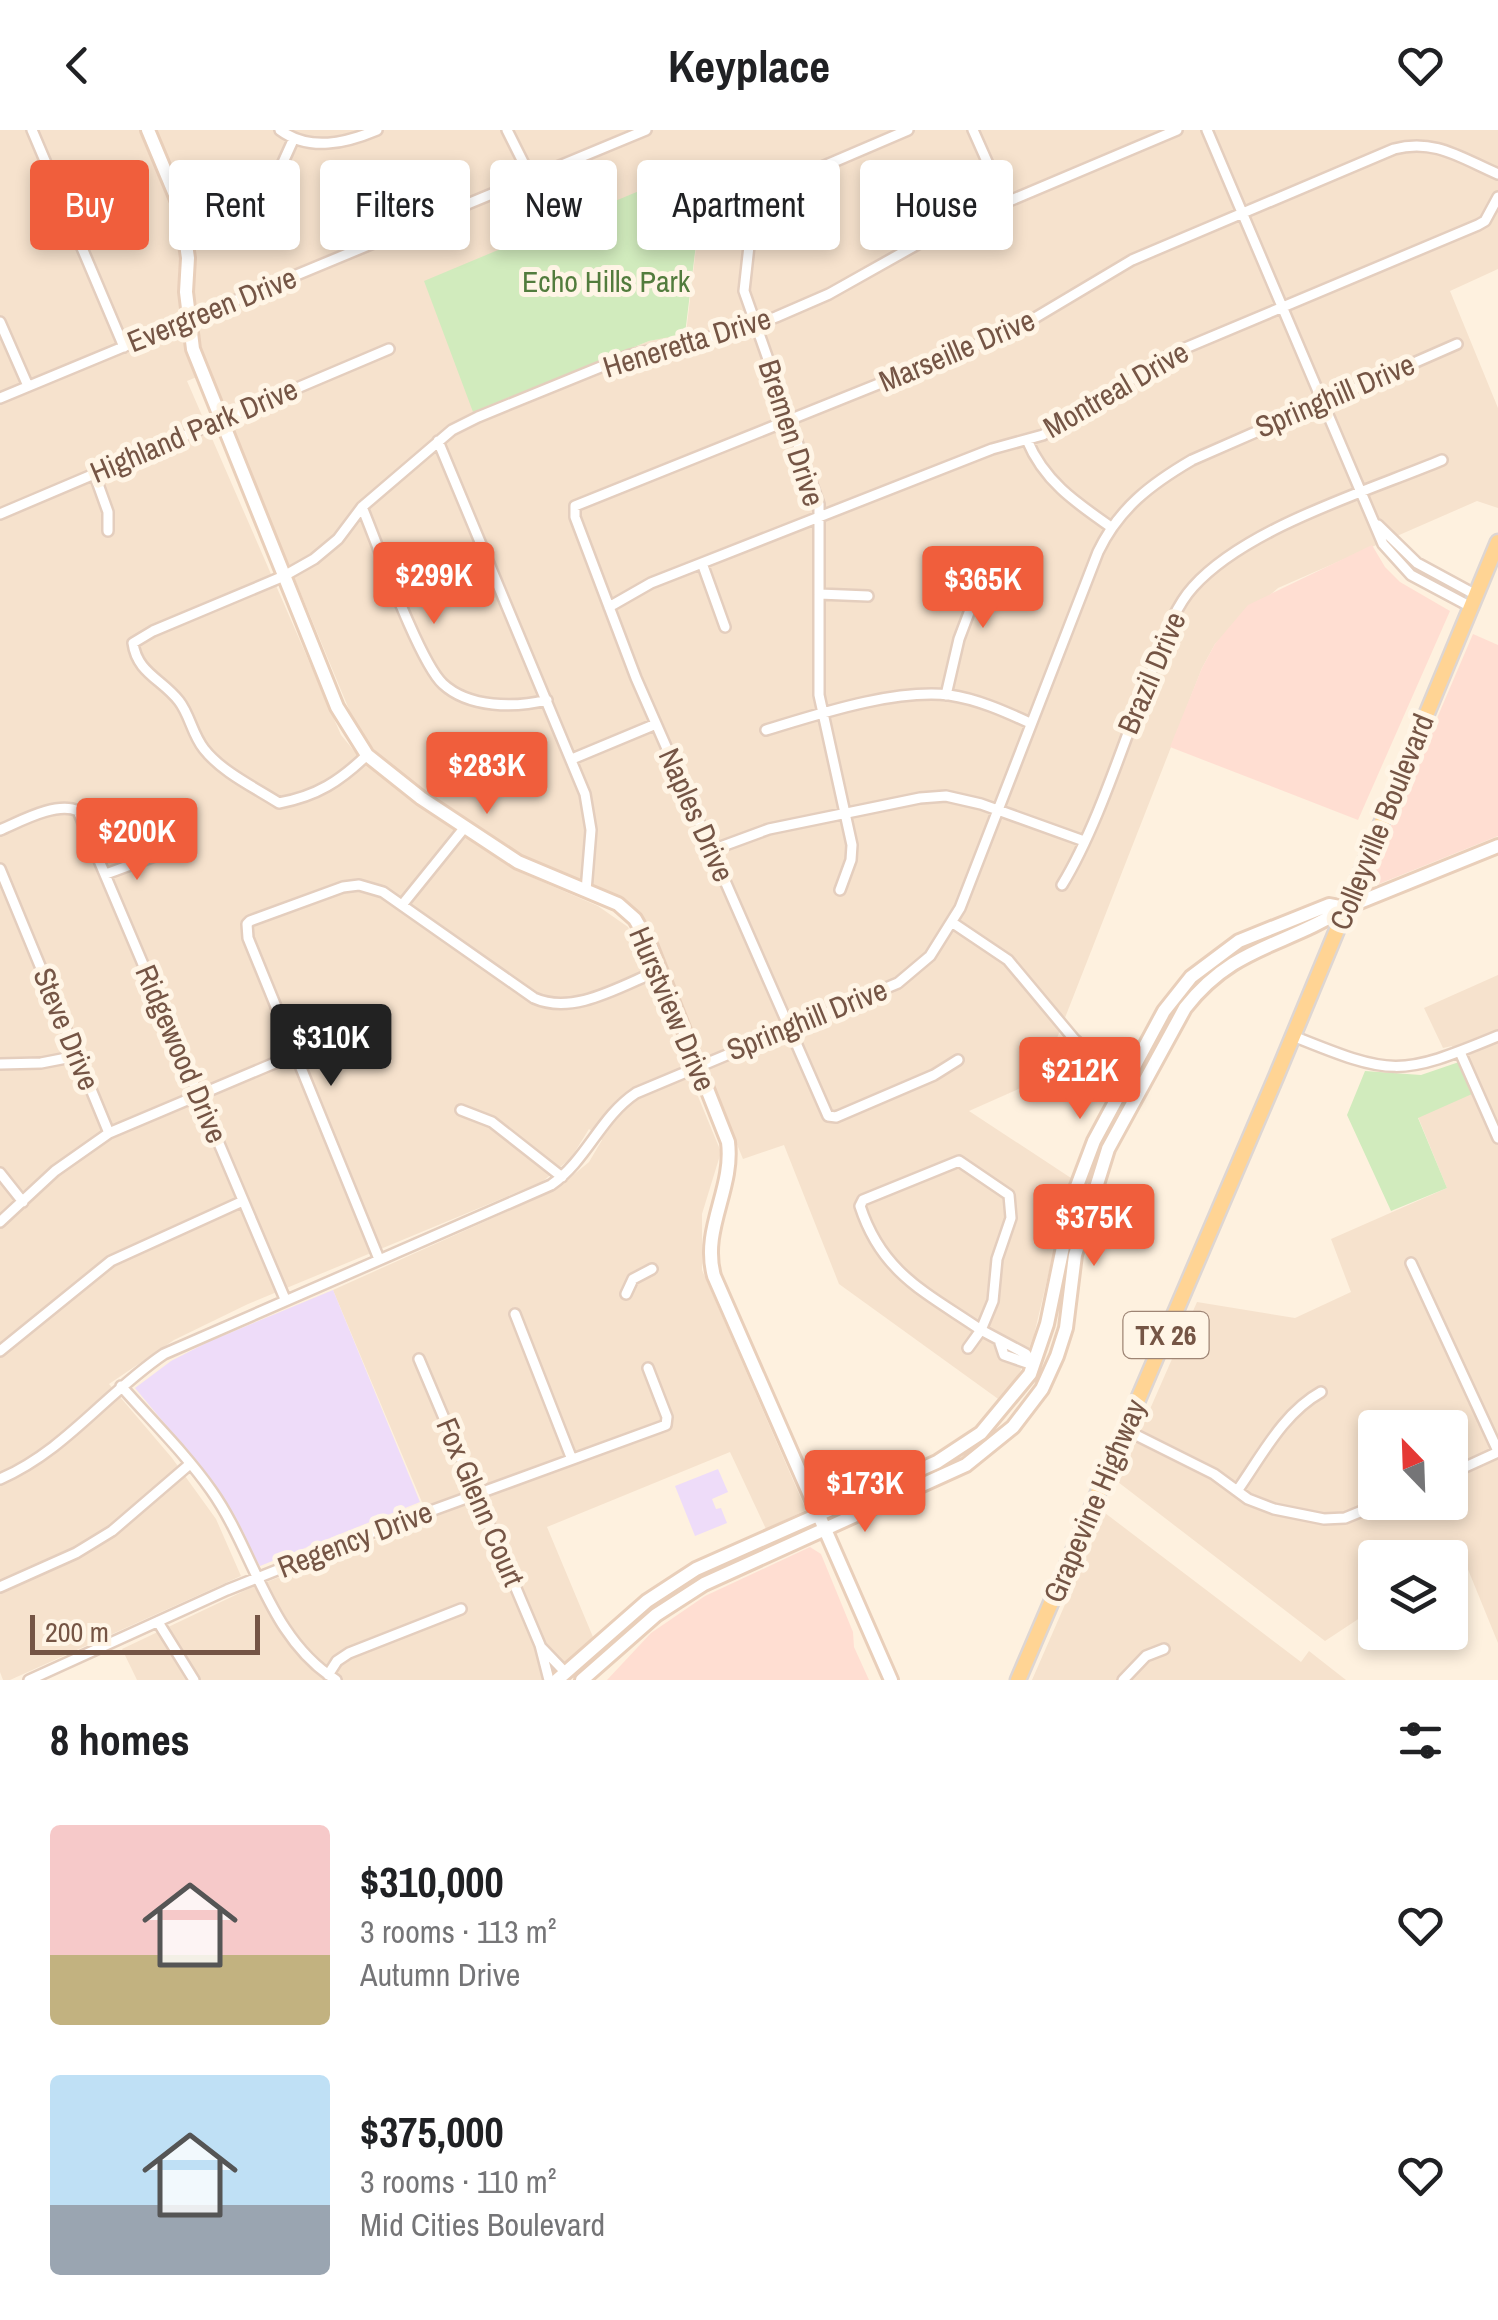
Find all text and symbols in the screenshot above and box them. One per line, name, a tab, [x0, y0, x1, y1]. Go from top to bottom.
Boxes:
text: Keyplace	[668, 35, 830, 96]
icon: back	[50, 38, 105, 93]
icon: heart	[1393, 38, 1448, 93]
chip: Buy	[30, 160, 149, 250]
chip: Rent	[169, 160, 300, 250]
chip: Filters	[320, 160, 470, 250]
chip: New	[490, 160, 617, 250]
chip: Apartment	[637, 160, 840, 250]
chip: House	[860, 160, 1013, 250]
street label: Evergreen Drive	[121, 257, 302, 361]
park label: Echo Hills Park	[522, 261, 691, 301]
street label: Heneretta Drive	[598, 298, 776, 387]
street label: Marseille Drive	[873, 299, 1041, 401]
street label: Montreal Drive	[1036, 331, 1195, 447]
street label: Springhill Drive	[1249, 344, 1420, 447]
street label: Bremen Drive	[749, 354, 834, 511]
street label: Highland Park Drive	[84, 368, 303, 492]
pin: $299K	[364, 542, 504, 627]
pin: $365K	[913, 546, 1053, 631]
text: $299K	[395, 553, 473, 596]
text: $365K	[944, 557, 1022, 600]
street label: Brazil Drive	[1108, 606, 1195, 740]
street label: Colleyville Boulevard	[1320, 708, 1443, 936]
pin: $283K	[417, 732, 557, 817]
street label: Naples Drive	[650, 742, 744, 888]
text: $283K	[448, 743, 526, 786]
pin: $200K	[67, 798, 207, 883]
text: $200K	[98, 809, 176, 852]
street label: Hurstview Drive	[620, 920, 726, 1097]
street label: Ridgewood Drive	[126, 958, 237, 1149]
street label: Steve Drive	[24, 962, 110, 1096]
street label: Springhill Drive	[721, 969, 893, 1069]
pin: $310K	[261, 1004, 401, 1089]
text: $310K	[292, 1015, 370, 1058]
pin: $212K	[1010, 1037, 1150, 1122]
text: $212K	[1041, 1048, 1119, 1091]
pin: $375K	[1024, 1184, 1164, 1269]
text: $375K	[1055, 1195, 1133, 1238]
road number: TX 26	[1124, 1312, 1208, 1358]
street label: Grapevine Highway	[1033, 1392, 1155, 1608]
north arrow	[1358, 1410, 1468, 1520]
map controls	[1358, 1410, 1468, 1650]
street label: Fox Glenn Court	[427, 1411, 534, 1592]
pin: $173K	[795, 1450, 935, 1535]
text: $173K	[826, 1461, 904, 1504]
street label: Regency Drive	[272, 1491, 438, 1587]
button: layers	[1358, 1540, 1468, 1650]
scale bar	[30, 1610, 260, 1654]
text: 200 m	[45, 1613, 109, 1651]
text: 8 homes	[50, 1712, 190, 1768]
icon: filters	[1393, 1713, 1448, 1768]
text: $310,000	[360, 1854, 504, 1910]
icon: home	[130, 1865, 250, 1985]
icon: heart	[1393, 1898, 1448, 1953]
text: 3 rooms · 113 m²	[360, 1910, 556, 1953]
text: Autumn Drive	[360, 1953, 520, 1996]
text: $375,000	[360, 2104, 504, 2160]
icon: home	[130, 2115, 250, 2235]
icon: heart	[1393, 2148, 1448, 2203]
text: 3 rooms · 110 m²	[360, 2160, 556, 2203]
text: Mid Cities Boulevard	[360, 2203, 605, 2246]

